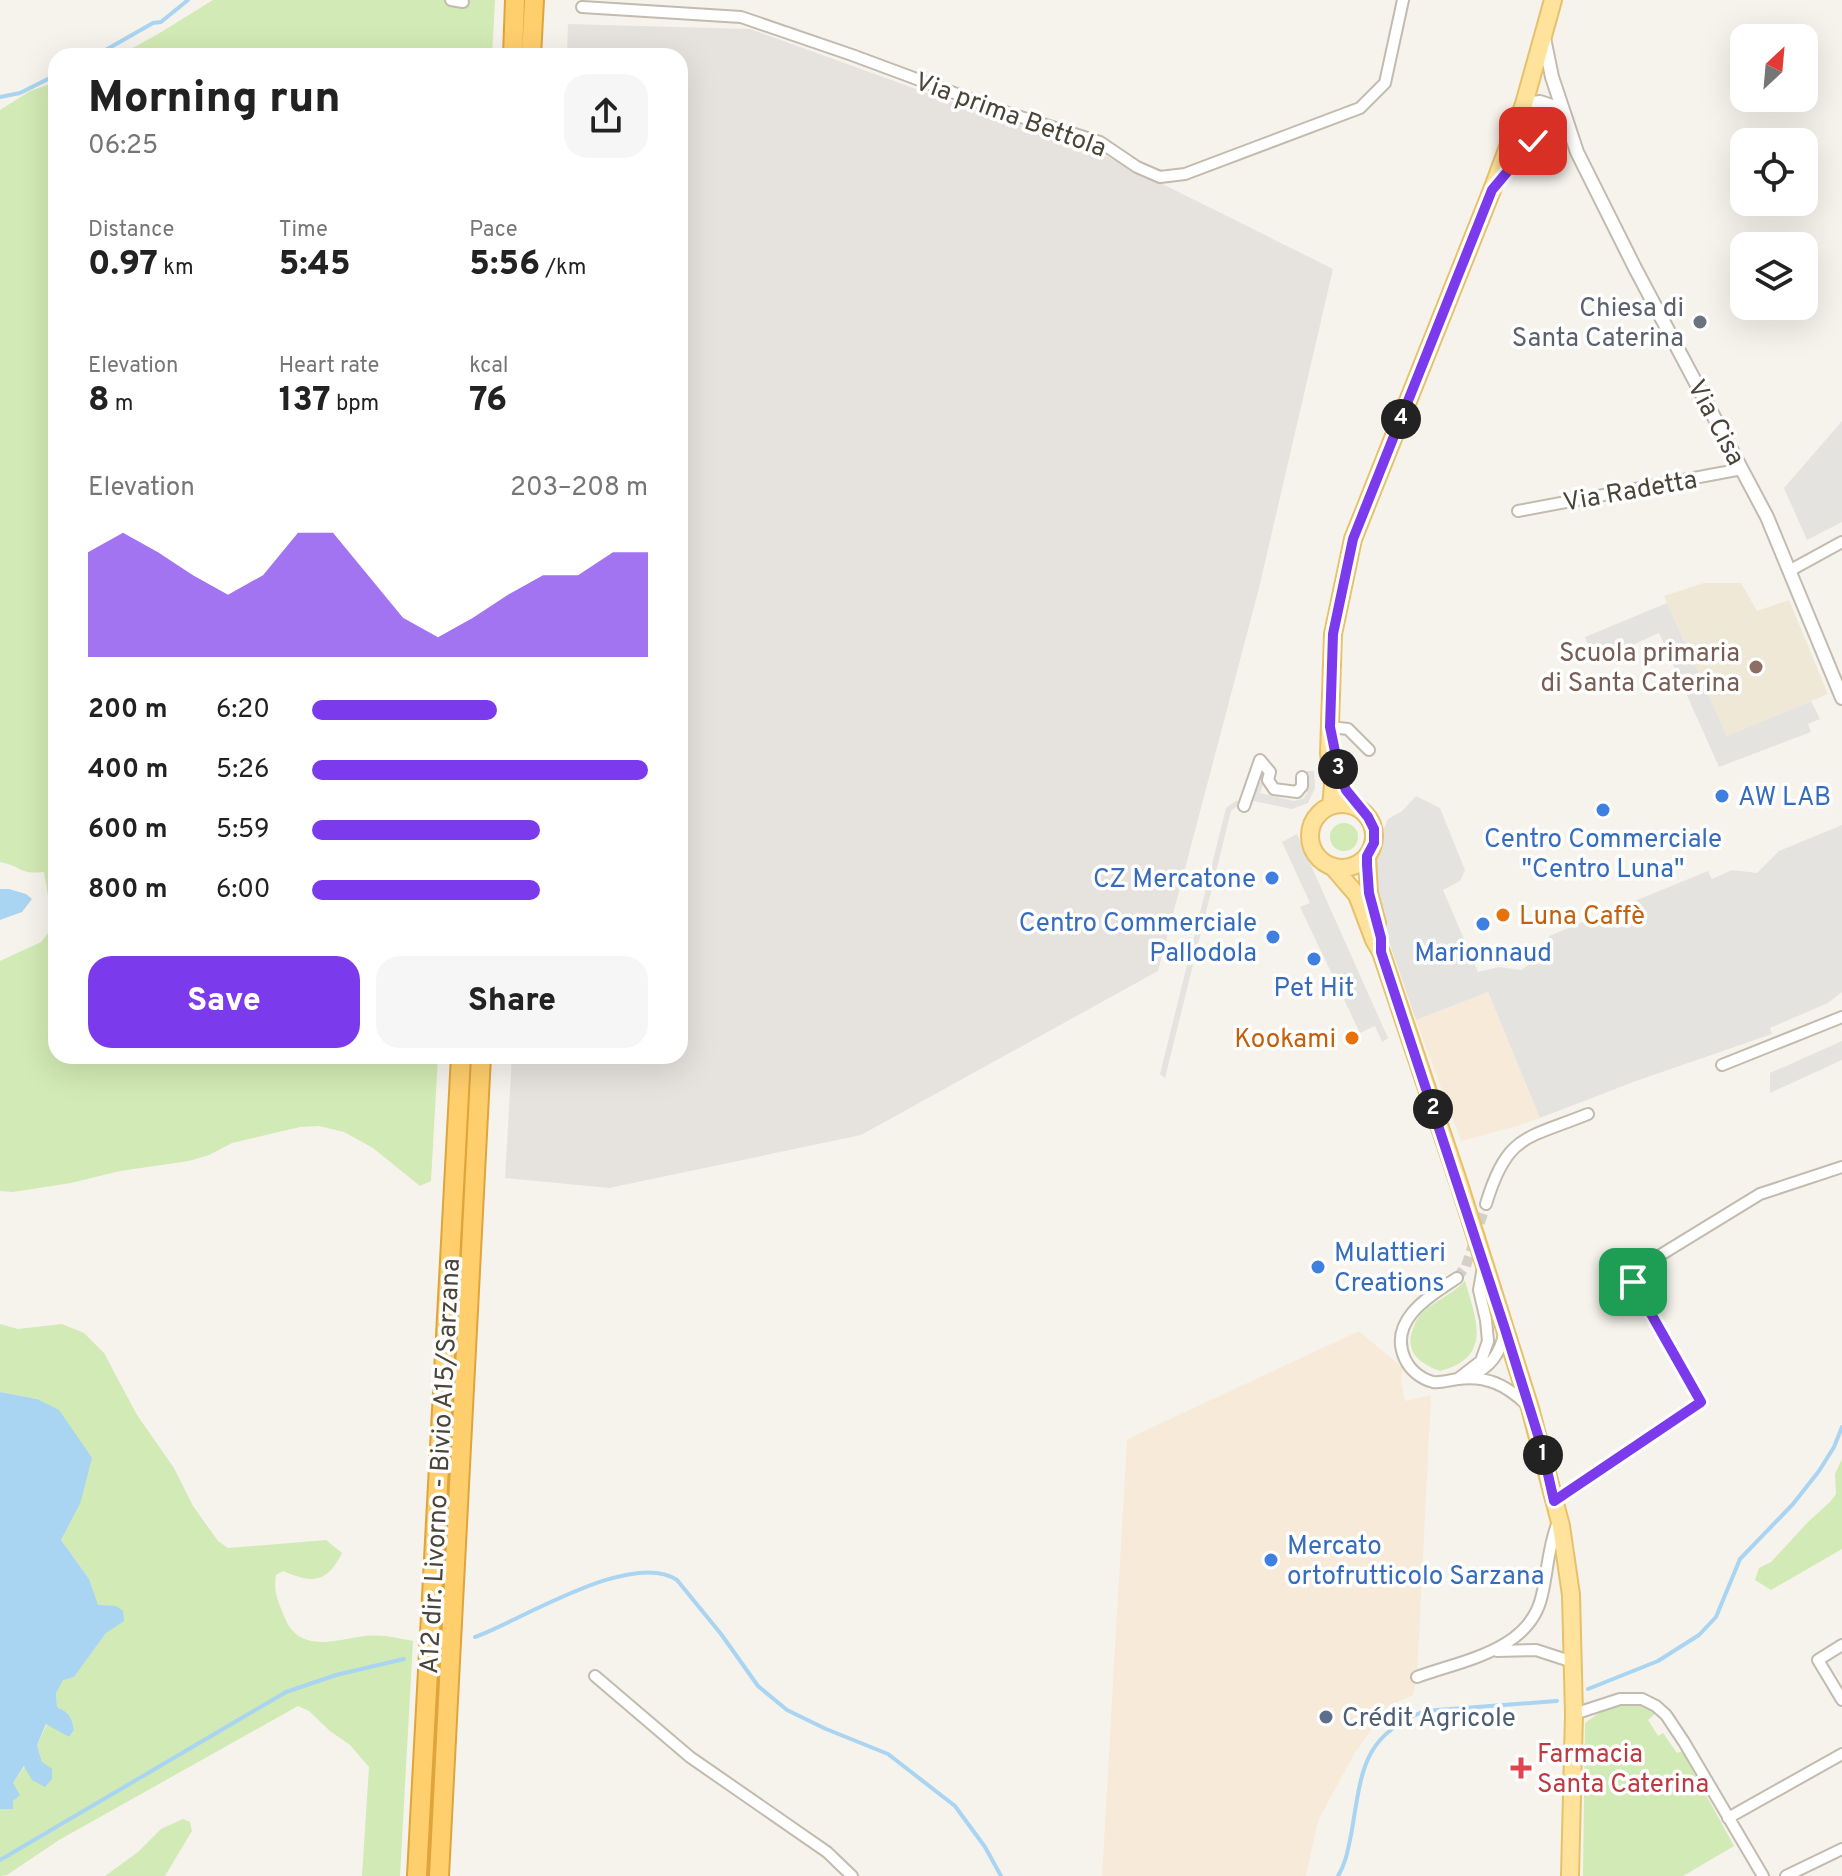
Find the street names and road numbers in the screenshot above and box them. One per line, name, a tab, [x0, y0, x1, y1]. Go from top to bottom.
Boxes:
street label: Via prima Bettola	[910, 66, 1110, 166]
street label: Via Cisa	[1679, 375, 1751, 472]
street label: Via Radetta	[1561, 464, 1700, 520]
street label: A12 dir. Livorno - Bivio A15/Sarzana	[414, 1257, 469, 1675]

